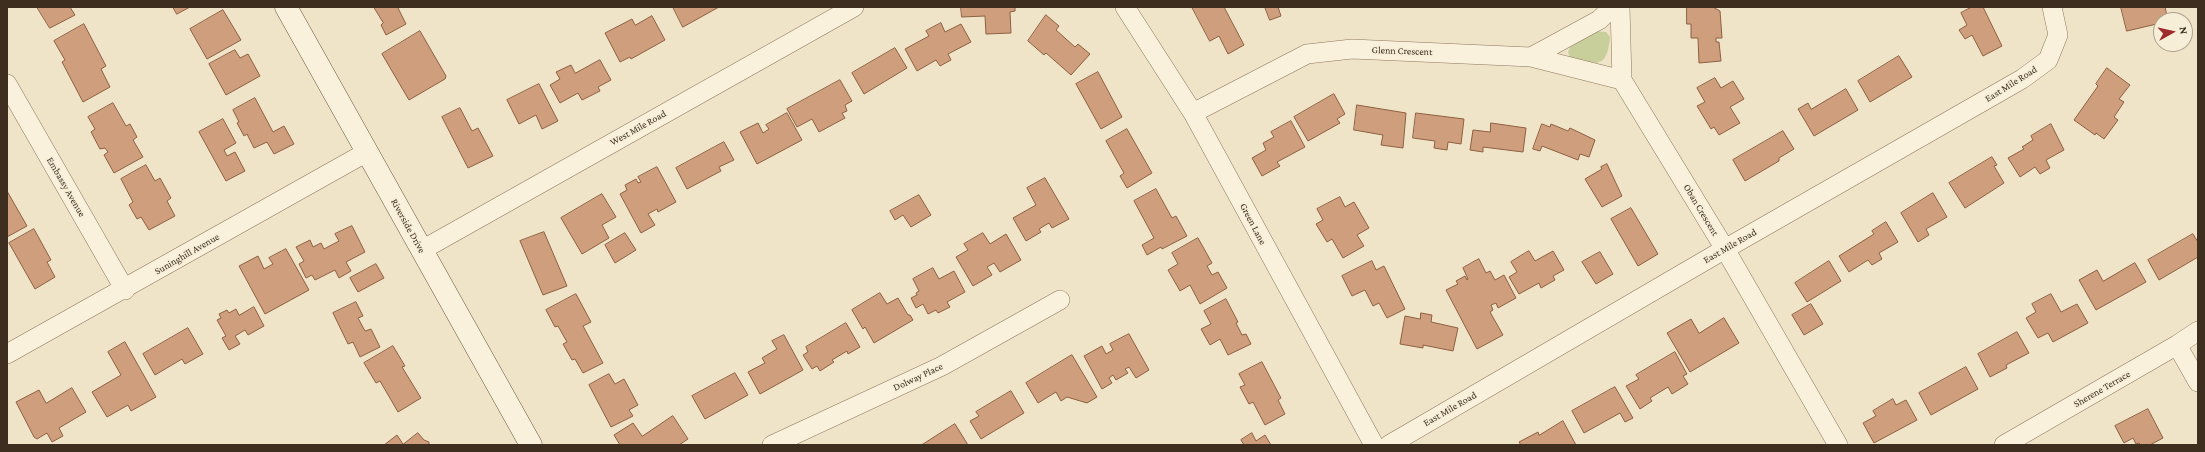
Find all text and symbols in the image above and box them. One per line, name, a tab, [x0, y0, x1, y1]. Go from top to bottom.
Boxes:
north arrow	[2153, 12, 2193, 52]
text: N	[2177, 26, 2190, 35]
street label: Glenn Crescent	[1371, 44, 1433, 58]
street label: East Mile Road	[1983, 63, 2039, 105]
street label: West Mile Road	[608, 108, 668, 148]
street label: Embassy Avenue	[44, 155, 88, 219]
street label: Oban Crescent	[1681, 182, 1721, 238]
street label: Riverside Drive	[388, 197, 428, 255]
street label: Green Lane	[1237, 201, 1269, 247]
street label: East Mile Road	[1701, 226, 1759, 266]
street label: Suninghill Avenue	[153, 231, 221, 277]
street label: Dolway Place	[891, 360, 945, 394]
street label: Sherene Terrace	[2072, 368, 2132, 410]
street label: East Mile Road	[1421, 389, 1479, 429]

